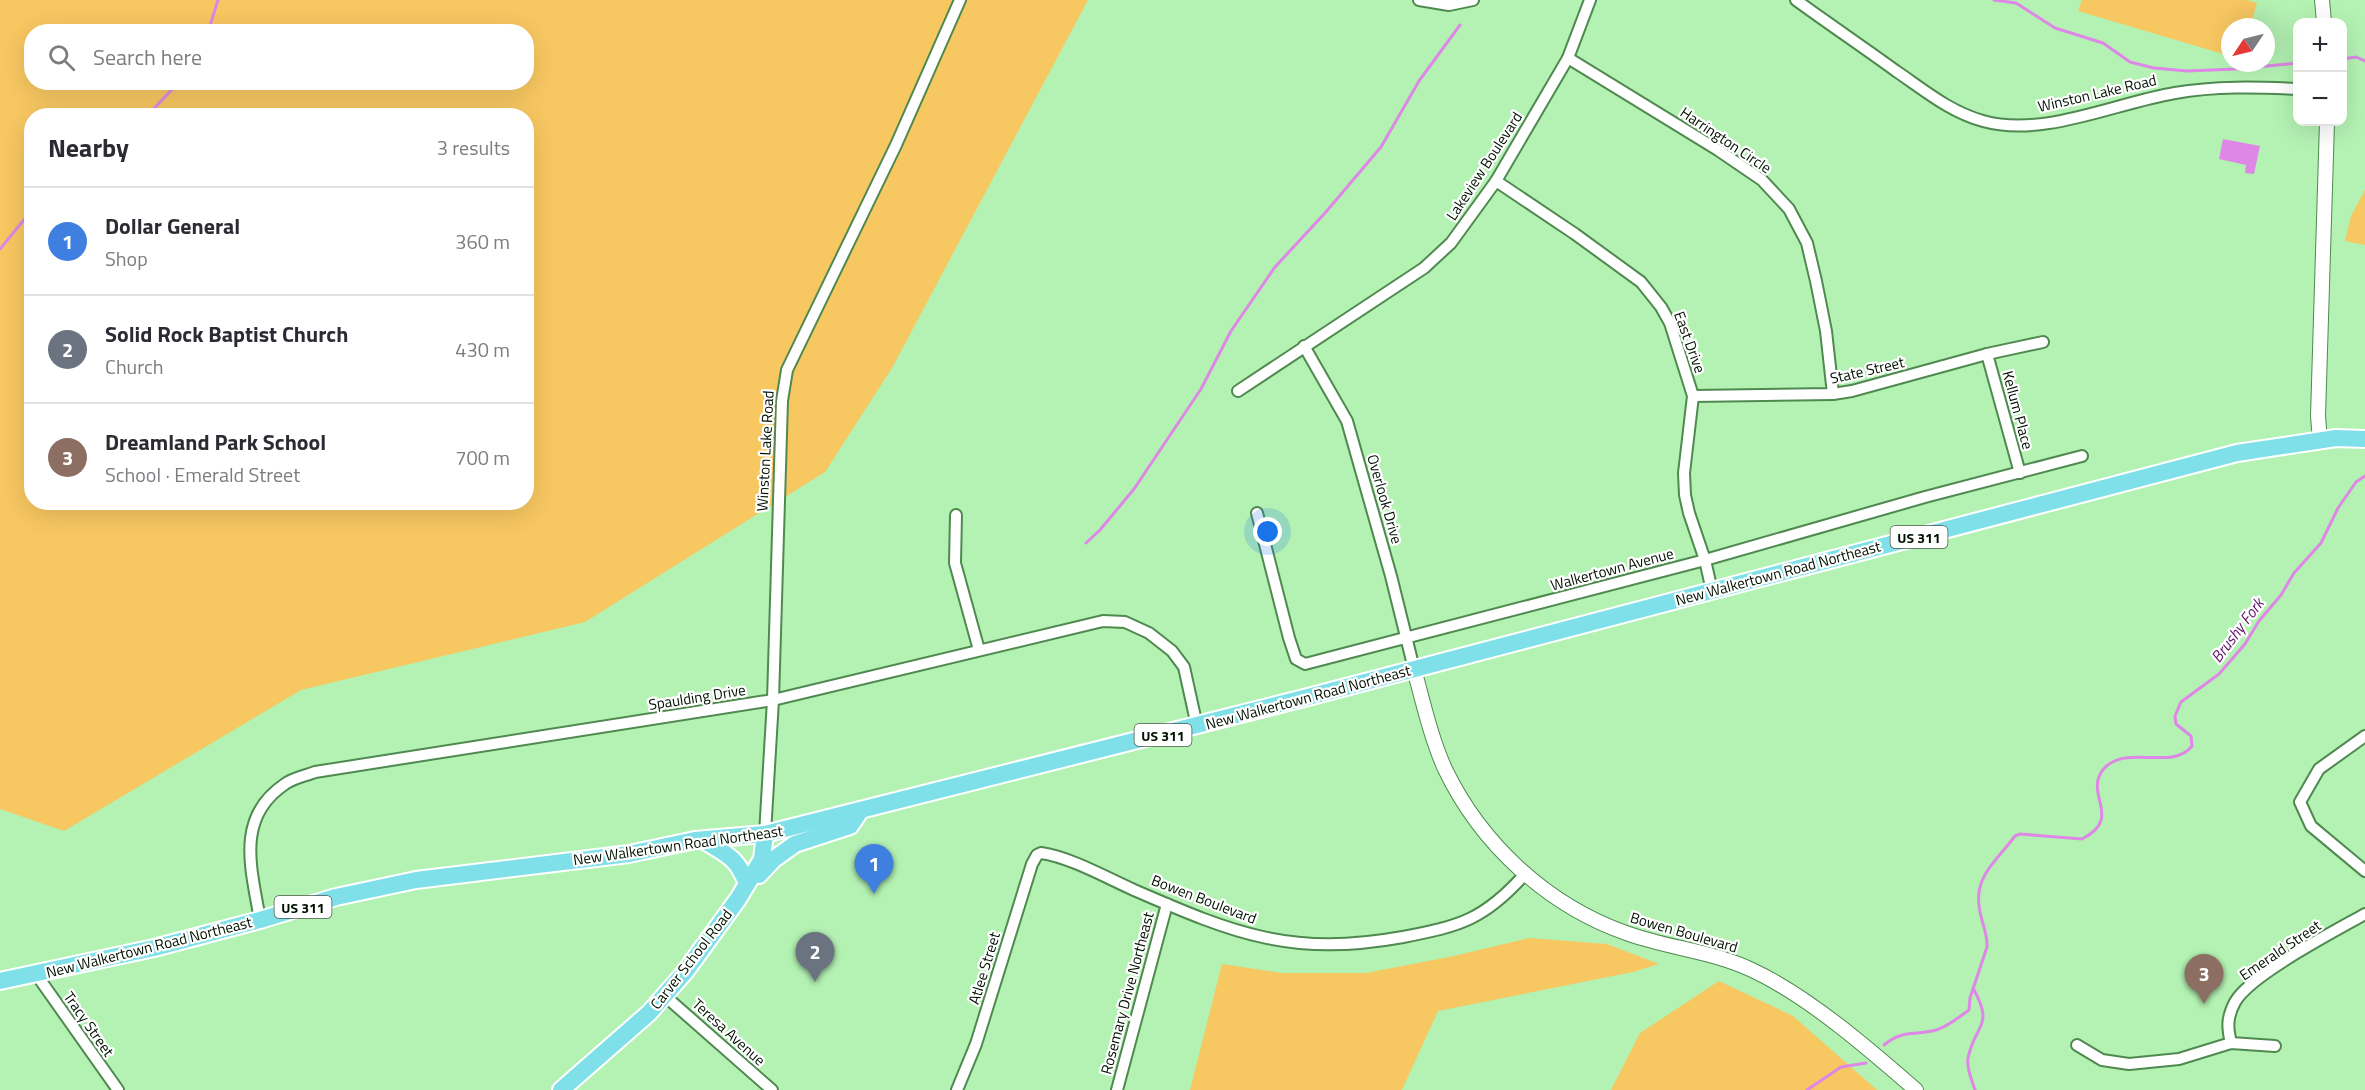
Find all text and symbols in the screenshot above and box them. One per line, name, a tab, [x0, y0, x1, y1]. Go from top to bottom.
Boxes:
north arrow	[2221, 18, 2275, 72]
map controls	[2293, 18, 2347, 126]
button: +	[2293, 18, 2347, 72]
search box	[24, 24, 534, 90]
text: Search here	[93, 40, 202, 74]
icon: search	[45, 41, 78, 74]
street label: Winston Lake Road	[2035, 68, 2159, 118]
button: −	[2293, 72, 2347, 126]
street label: Harrington Circle	[1676, 101, 1776, 179]
street label: Lakeview Boulevard	[1440, 107, 1528, 225]
text: Nearby	[48, 128, 129, 167]
text: 3 results	[437, 132, 510, 163]
text: Dollar General	[105, 209, 240, 243]
text: 1	[62, 226, 73, 257]
text: 360 m	[455, 226, 510, 257]
text: Shop	[105, 243, 148, 274]
street label: East Drive	[1668, 308, 1712, 376]
text: Solid Rock Baptist Church	[105, 317, 348, 351]
text: 2	[62, 334, 73, 365]
text: 430 m	[455, 334, 510, 365]
street label: State Street	[1828, 350, 1907, 390]
text: Church	[105, 351, 163, 382]
street label: Kellum Place	[1996, 368, 2040, 452]
street label: Winston Lake Road	[750, 390, 780, 512]
text: Dreamland Park School	[105, 425, 326, 459]
text: 3	[62, 442, 73, 473]
text: 700 m	[455, 442, 510, 473]
street label: Overlook Drive	[1361, 451, 1409, 547]
text: School · Emerald Street	[105, 459, 300, 490]
your location	[1253, 517, 1282, 546]
road number: US 311	[1890, 526, 1948, 548]
street label: New Walkertown Road Northeast	[1673, 534, 1884, 611]
street label: Walkertown Avenue	[1548, 542, 1676, 596]
water label: Brushy Fork	[2205, 591, 2270, 667]
street label: New Walkertown Road Northeast	[1203, 658, 1414, 735]
street label: Spaulding Drive	[647, 678, 747, 716]
road number: US 311	[1134, 724, 1192, 746]
street label: New Walkertown Road Northeast	[572, 819, 785, 871]
pin: 1	[854, 844, 894, 894]
street label: Bowen Boulevard	[1148, 868, 1260, 930]
road number: US 311	[274, 896, 332, 918]
street label: Carver School Road	[644, 904, 738, 1014]
street label: Bowen Boulevard	[1627, 906, 1741, 958]
street label: Rosemary Drive Northeast	[1094, 909, 1160, 1077]
street label: New Walkertown Road Northeast	[44, 910, 255, 984]
street label: Emerald Street	[2234, 914, 2326, 986]
street label: Atlee Street	[962, 928, 1006, 1007]
pin: 2	[796, 932, 834, 982]
pin: 3	[2184, 954, 2224, 1004]
street label: Tracy Street	[58, 987, 120, 1062]
street label: Teresa Avenue	[687, 993, 771, 1071]

